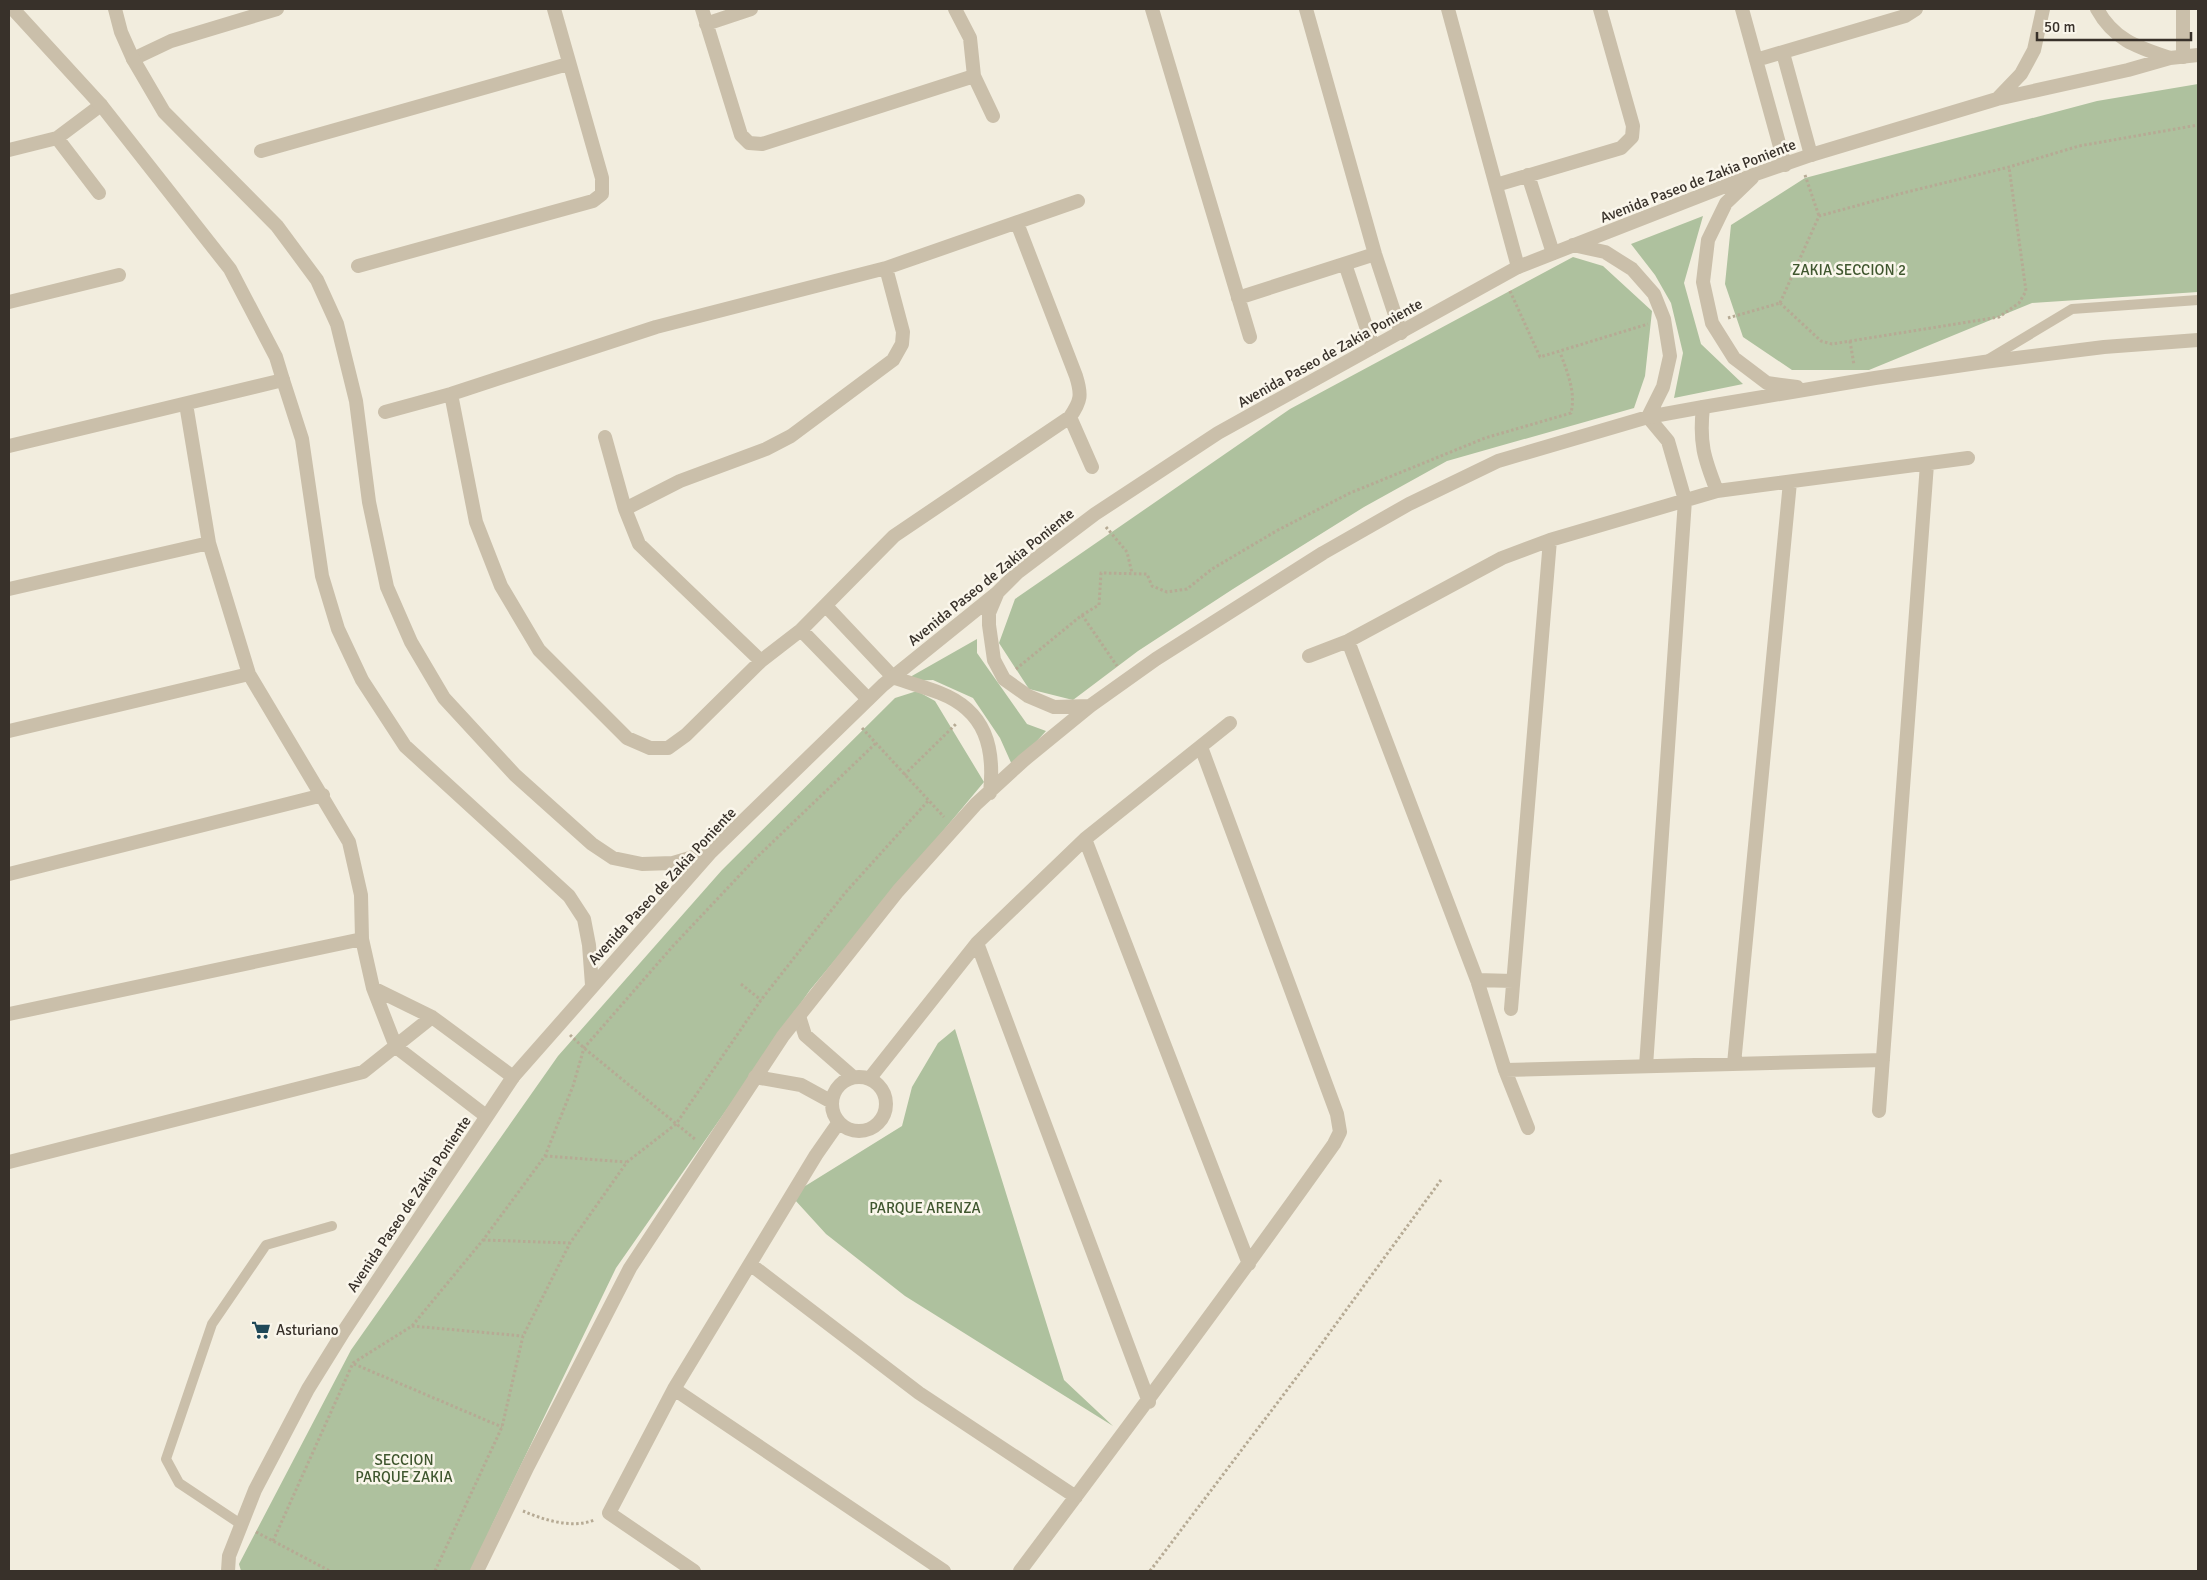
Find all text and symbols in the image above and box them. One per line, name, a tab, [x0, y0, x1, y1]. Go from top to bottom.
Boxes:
scale bar	[2037, 10, 2191, 42]
text: 50 m	[2044, 18, 2075, 36]
street label: Avenida Paseo de Zakia Poniente	[1597, 135, 1799, 227]
park label: ZAKIA SECCION 2	[1792, 261, 1906, 279]
street label: Avenida Paseo de Zakia Poniente	[1234, 295, 1426, 411]
street label: Avenida Paseo de Zakia Poniente	[904, 504, 1078, 650]
street label: Avenida Paseo de Zakia Poniente	[584, 804, 740, 968]
street label: Avenida Paseo de Zakia Poniente	[343, 1113, 475, 1295]
park label: PARQUE ARENZA	[869, 1199, 981, 1217]
supermarket icon: Asturiano	[250, 1319, 272, 1341]
place label: Asturiano	[276, 1321, 339, 1339]
park label: SECCION PARQUE ZAKIA	[355, 1451, 453, 1486]

